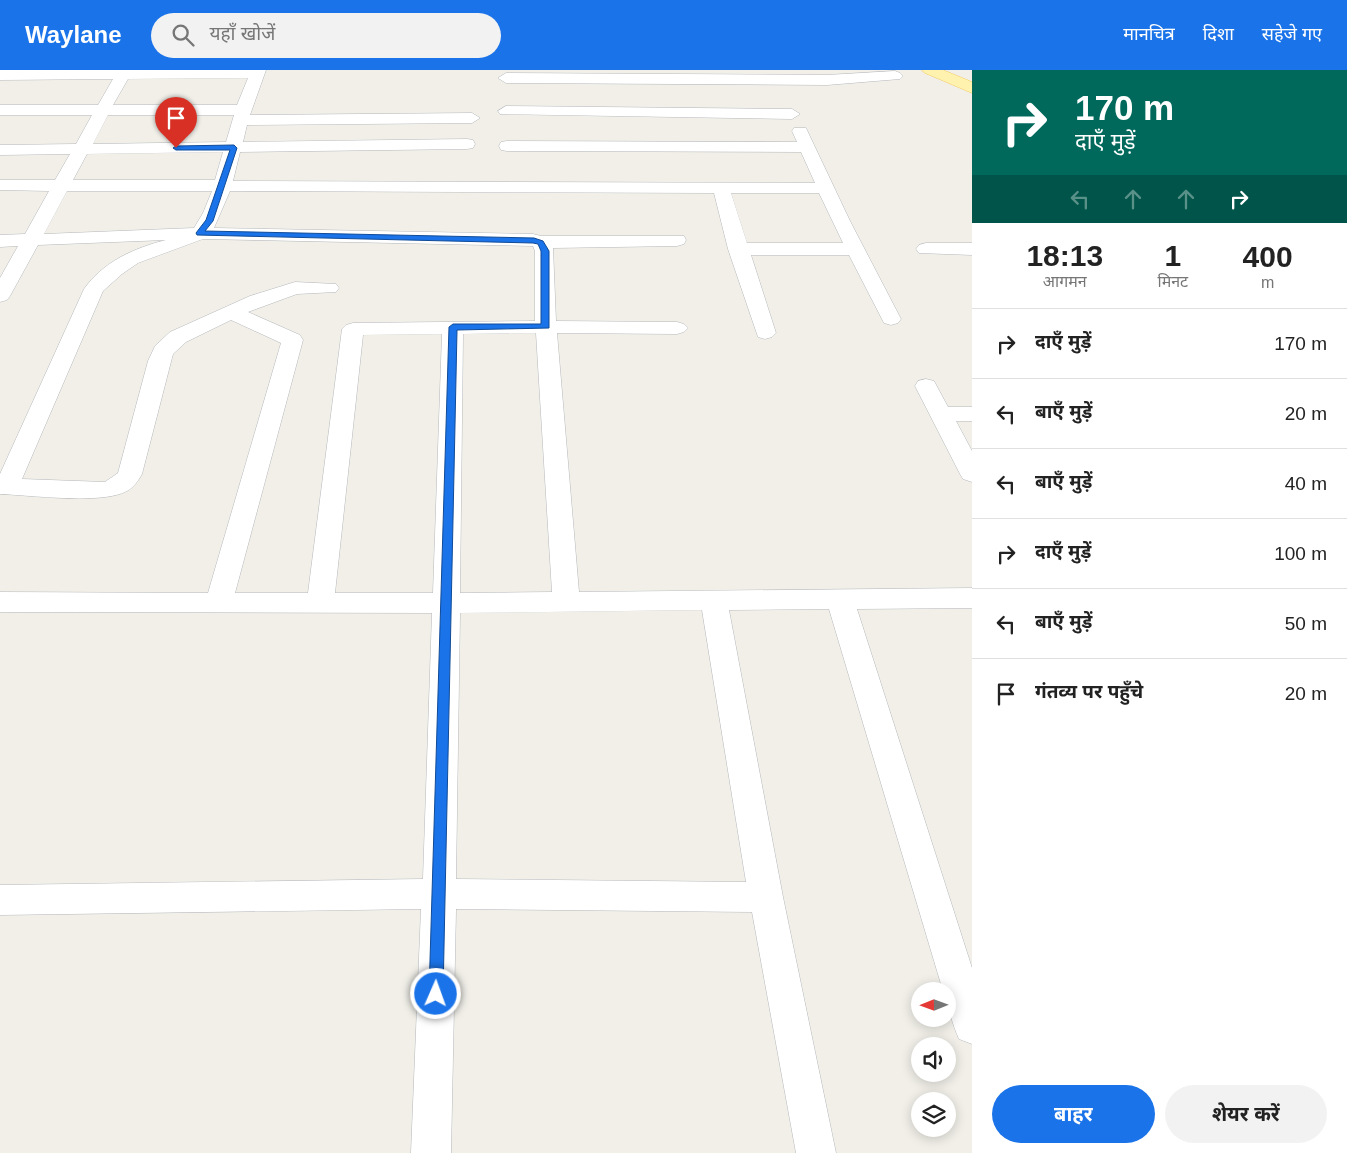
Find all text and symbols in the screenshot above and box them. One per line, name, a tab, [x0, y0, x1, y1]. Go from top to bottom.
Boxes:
search box	[151, 13, 501, 58]
text: Waylane	[25, 21, 121, 48]
icon: search	[169, 21, 197, 49]
text: यहाँ खोजें	[209, 23, 275, 44]
text: मानचित्र	[1123, 24, 1175, 44]
text: दिशा	[1203, 24, 1234, 44]
text: सहेजे गए	[1262, 24, 1322, 44]
text: 170 m	[1075, 88, 1174, 127]
icon: right	[992, 90, 1057, 155]
pin	[155, 97, 197, 148]
icon: arrive	[162, 104, 190, 132]
text: दाएँ मुड़ें	[1075, 129, 1136, 154]
icon: left	[1066, 185, 1094, 213]
icon: ahead	[1119, 185, 1147, 213]
icon: ahead	[1172, 185, 1200, 213]
icon: right	[1225, 185, 1253, 213]
text: 18:13	[1026, 239, 1103, 272]
text: 1	[1164, 239, 1181, 272]
text: 400	[1243, 240, 1293, 273]
text: आगमन	[1043, 273, 1087, 290]
text: मिनट	[1157, 273, 1188, 290]
text: m	[1261, 274, 1274, 291]
icon: right	[992, 330, 1020, 358]
text: दाएँ मुड़ें	[1035, 331, 1091, 352]
text: 170 m	[1274, 333, 1327, 354]
icon: left	[992, 400, 1020, 428]
text: बाएँ मुड़ें	[1035, 401, 1092, 422]
text: 20 m	[1285, 403, 1327, 424]
icon: left	[992, 470, 1020, 498]
text: बाएँ मुड़ें	[1035, 471, 1092, 492]
text: 40 m	[1285, 473, 1327, 494]
icon: right	[992, 540, 1020, 568]
text: दाएँ मुड़ें	[1035, 541, 1091, 562]
text: 100 m	[1274, 543, 1327, 564]
icon: left	[992, 610, 1020, 638]
text: बाएँ मुड़ें	[1035, 611, 1092, 632]
text: 50 m	[1285, 613, 1327, 634]
icon: arrive	[992, 680, 1020, 708]
text: गंतव्य पर पहुँचे	[1035, 681, 1143, 702]
text: 20 m	[1285, 683, 1327, 704]
position arrow	[409, 967, 461, 1019]
north arrow	[911, 982, 956, 1028]
map controls	[911, 982, 956, 1137]
button: sound	[911, 1037, 956, 1082]
button: बाहर	[992, 1085, 1155, 1143]
button: शेयर करें	[1165, 1085, 1327, 1143]
button: layers	[911, 1092, 956, 1137]

